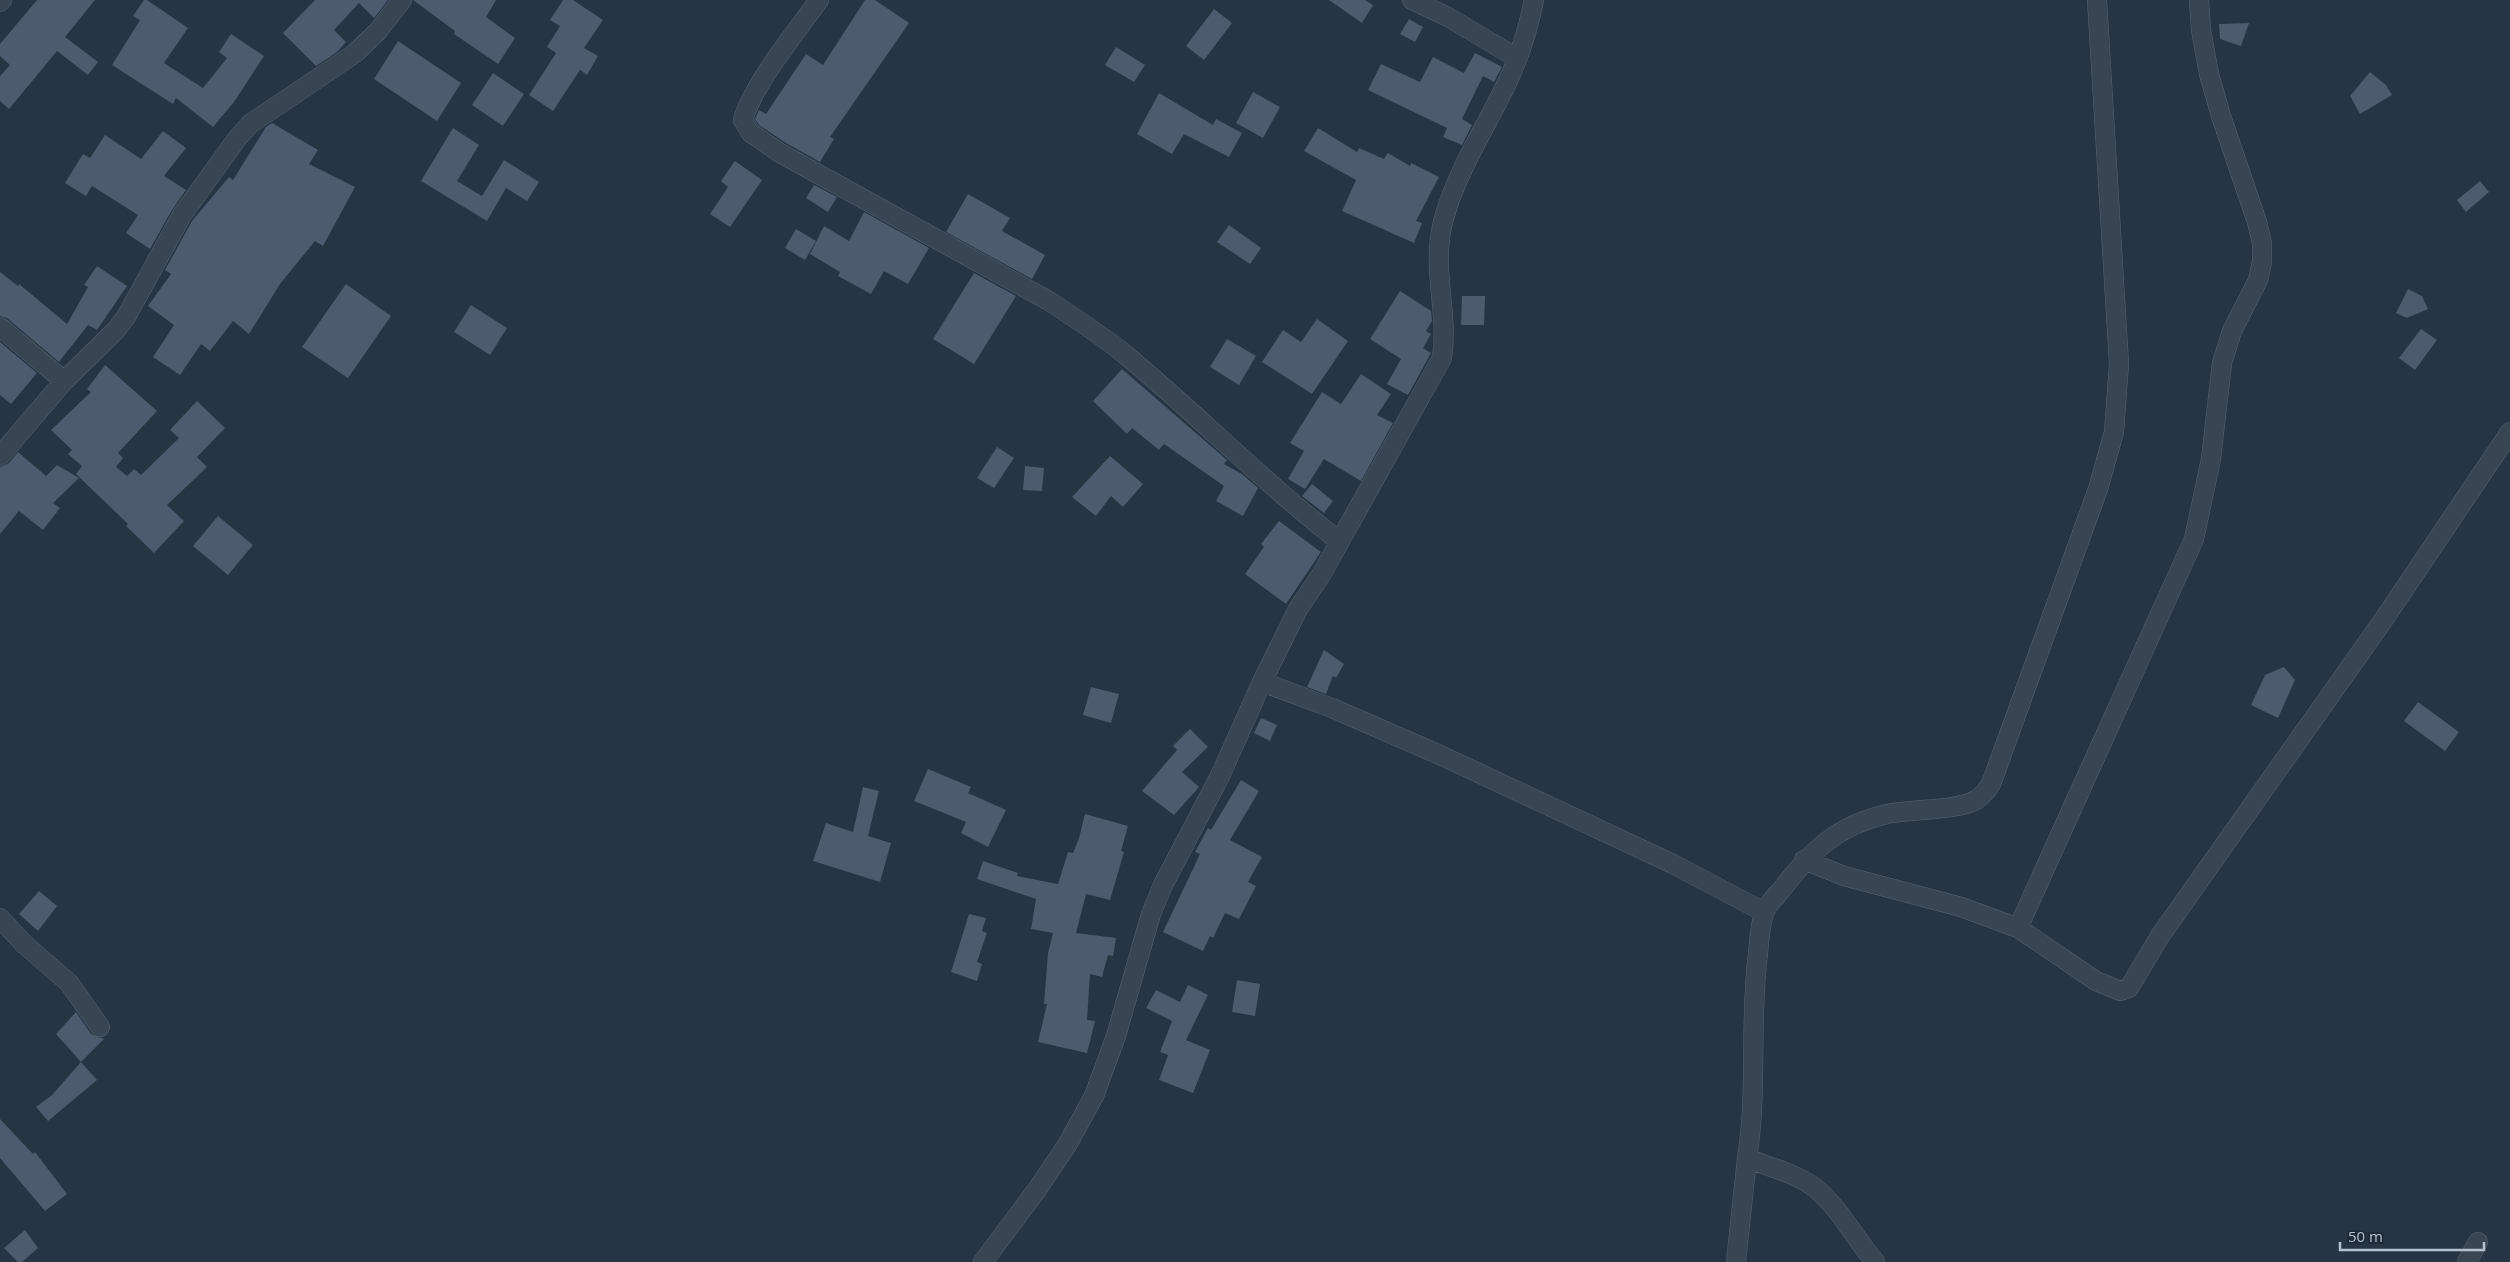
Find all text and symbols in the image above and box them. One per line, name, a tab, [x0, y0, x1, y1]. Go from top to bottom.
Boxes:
scale bar	[2340, 1220, 2484, 1252]
text: 50 m	[2348, 1226, 2383, 1246]

